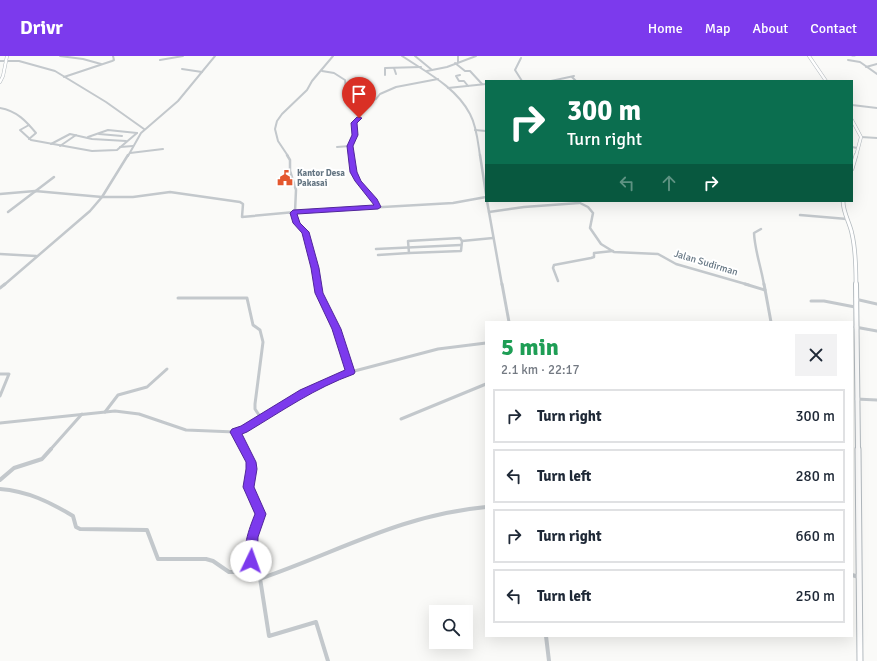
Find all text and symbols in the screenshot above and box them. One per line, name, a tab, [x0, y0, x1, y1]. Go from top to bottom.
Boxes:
text: Drivr	[20, 16, 63, 40]
text: Home	[648, 20, 683, 37]
text: Map	[705, 20, 730, 37]
text: About	[752, 20, 788, 37]
text: Contact	[810, 20, 857, 37]
pin	[342, 77, 376, 118]
icon: arrive	[348, 83, 370, 105]
text: 300 m	[567, 94, 641, 128]
icon: right	[501, 96, 553, 148]
text: Turn right	[567, 128, 642, 150]
place label: Kantor Desa Pakasai	[297, 168, 345, 189]
public building icon: Kantor Desa Pakasai	[276, 169, 294, 187]
icon: left	[616, 172, 638, 194]
icon: ahead	[658, 172, 680, 194]
icon: right	[700, 172, 722, 194]
street label: Jalan Sudirman	[673, 248, 739, 278]
text: 5 min	[501, 332, 559, 362]
button: close	[795, 334, 837, 376]
text: 2.1 km · 22:17	[501, 362, 579, 378]
icon: right	[503, 405, 525, 427]
text: Turn right	[537, 407, 602, 425]
text: 300 m	[795, 407, 835, 425]
icon: left	[503, 465, 525, 487]
text: Turn left	[537, 467, 591, 485]
text: 280 m	[795, 467, 835, 485]
icon: right	[503, 525, 525, 547]
text: Turn right	[537, 527, 602, 545]
text: 660 m	[795, 527, 835, 545]
position arrow	[230, 540, 272, 582]
icon: left	[503, 585, 525, 607]
text: Turn left	[537, 587, 591, 605]
text: 250 m	[795, 587, 835, 605]
map controls	[429, 605, 473, 649]
button: search	[429, 605, 473, 649]

